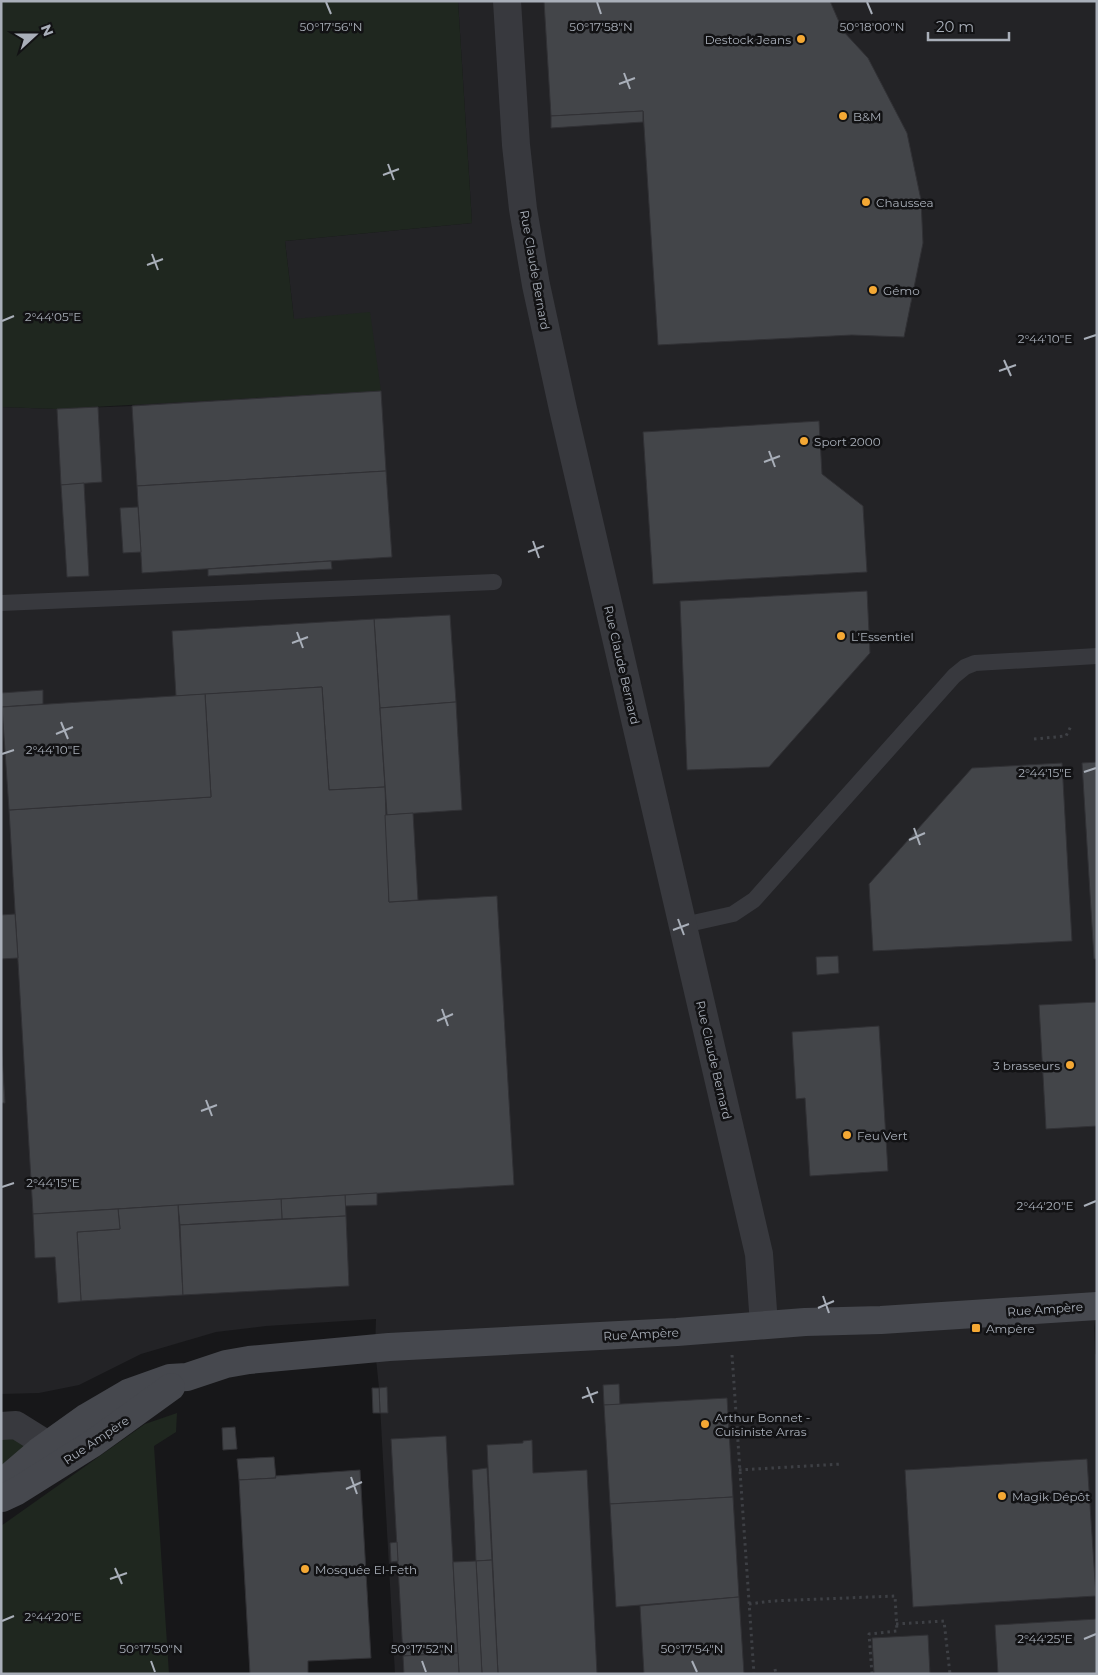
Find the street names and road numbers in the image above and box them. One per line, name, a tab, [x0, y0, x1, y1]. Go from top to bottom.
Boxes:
street label: Rue Claude Bernard	[517, 209, 553, 331]
street label: Rue Claude Bernard	[601, 604, 643, 726]
street label: Rue Claude Bernard	[693, 999, 735, 1121]
street label: Rue Ampère	[1007, 1299, 1083, 1319]
street label: Rue Ampère	[603, 1325, 679, 1343]
street label: Rue Ampère	[60, 1413, 132, 1467]

